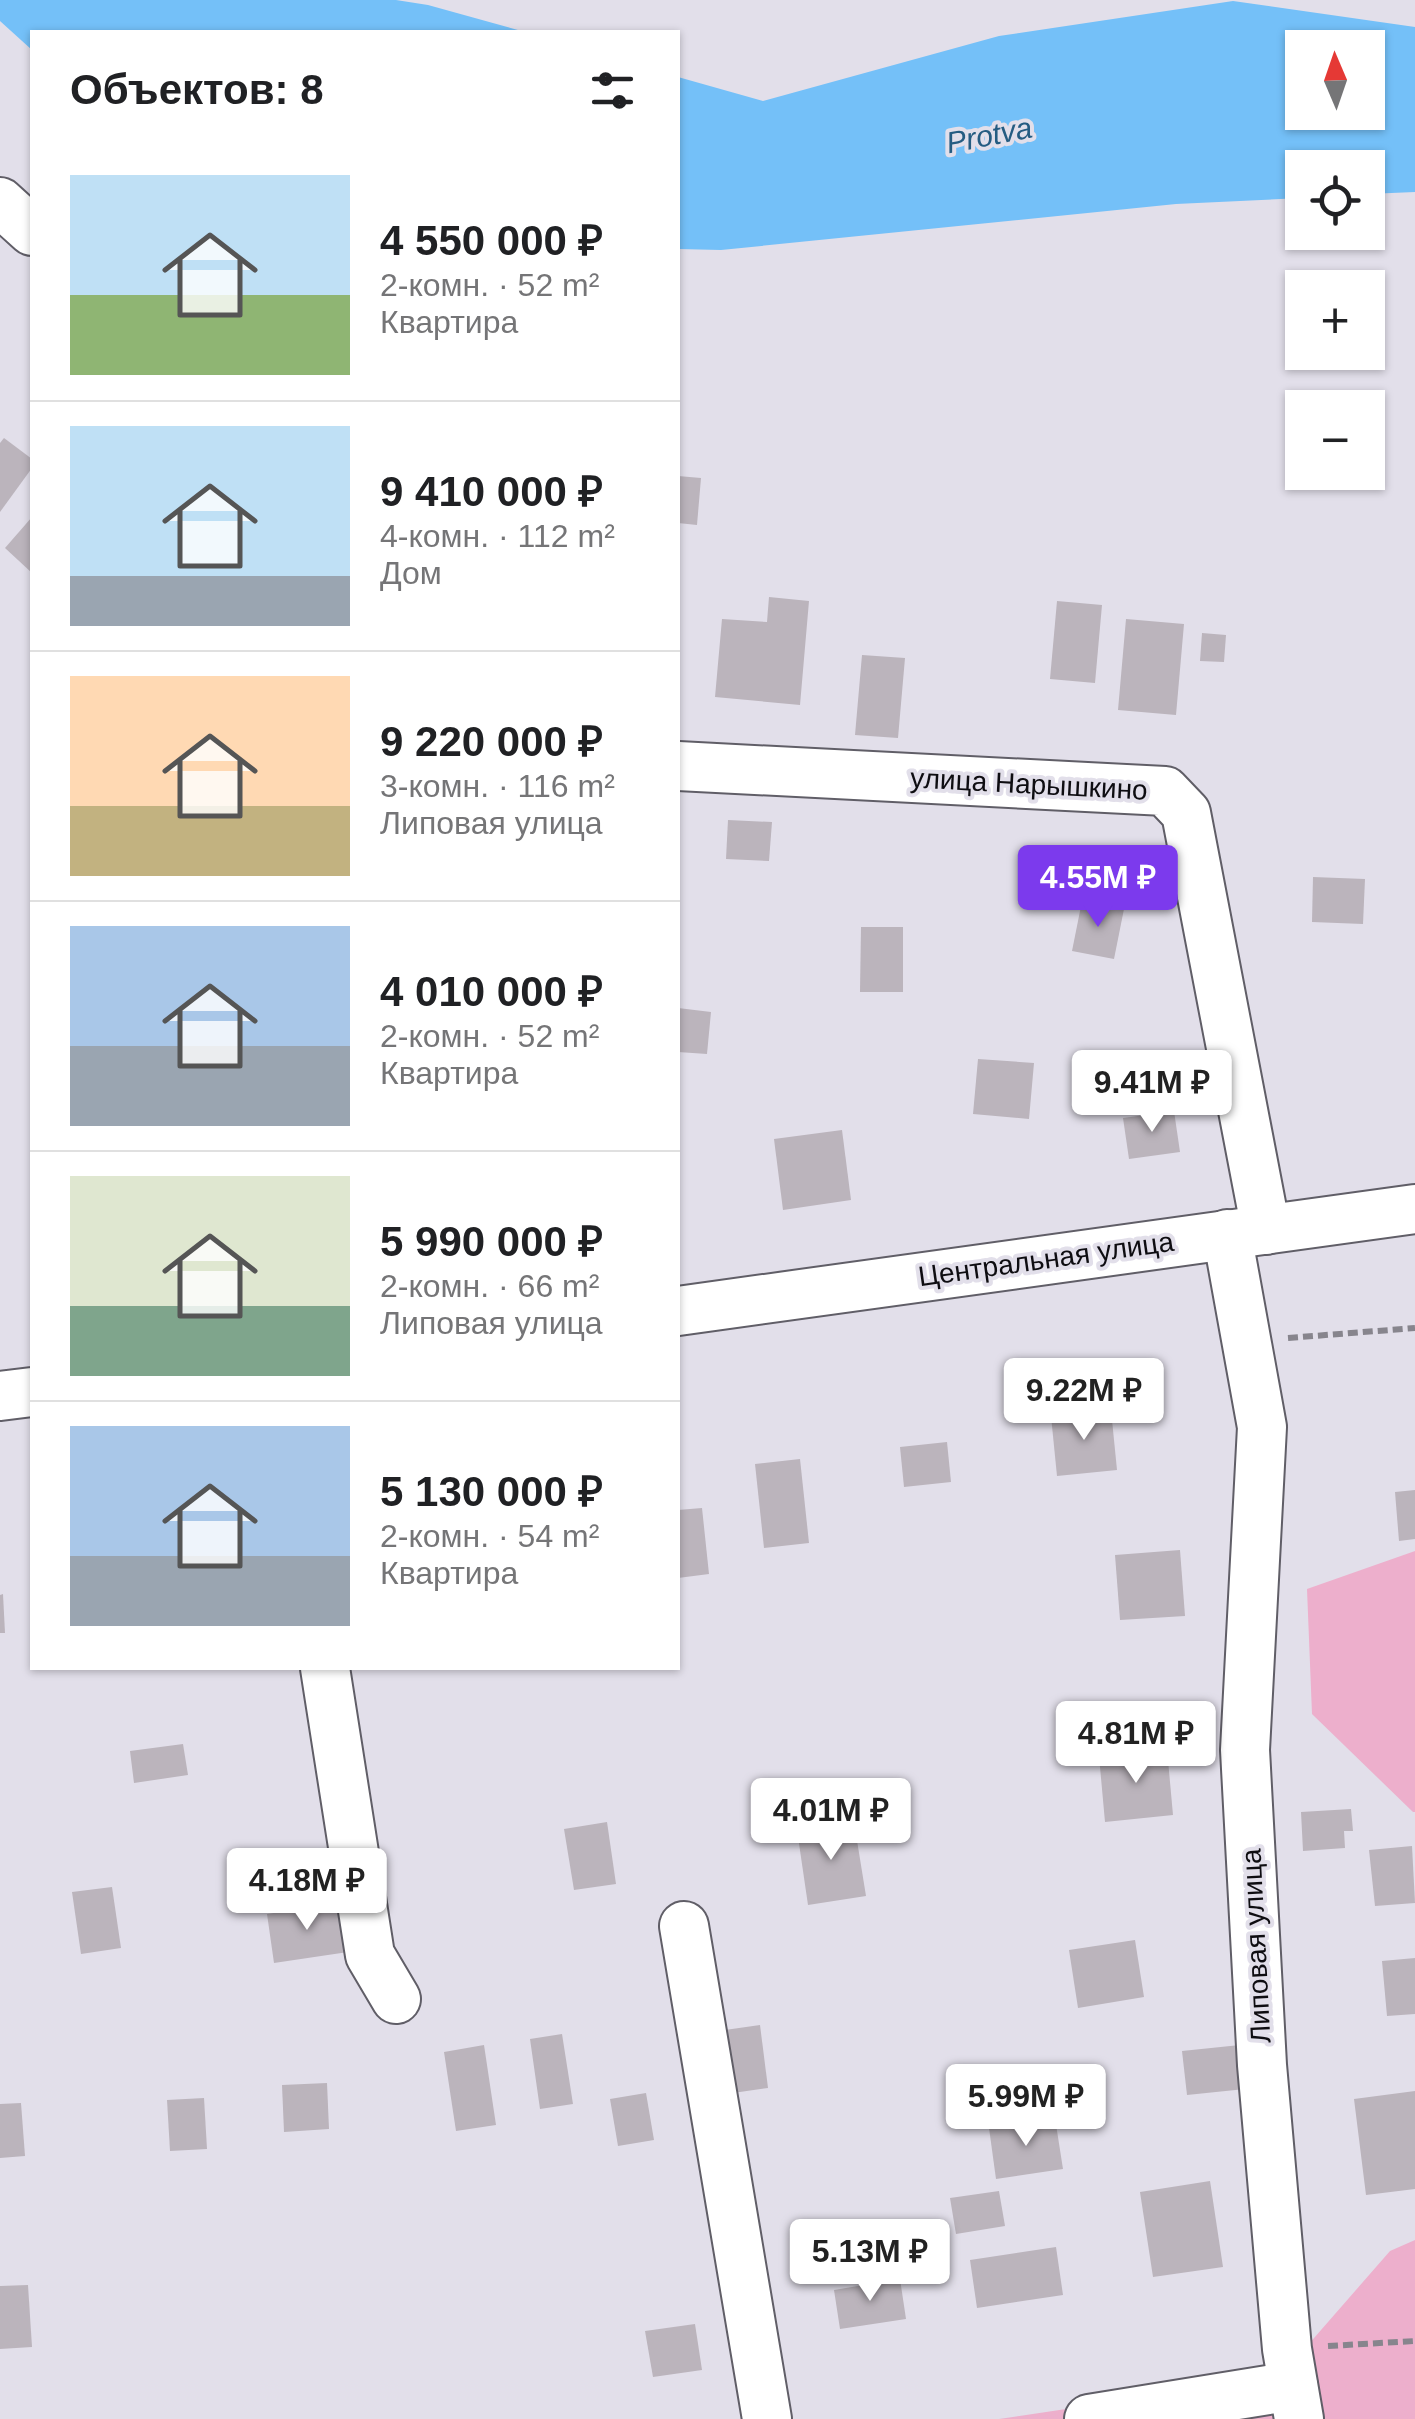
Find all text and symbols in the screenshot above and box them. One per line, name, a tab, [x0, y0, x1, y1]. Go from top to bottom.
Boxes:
north arrow	[1285, 30, 1385, 130]
map controls	[1285, 30, 1385, 490]
icon: filters	[585, 63, 640, 118]
text: Объектов: 8	[70, 66, 324, 113]
water label: Protva	[943, 111, 1035, 159]
button: locate	[1285, 150, 1385, 250]
icon: home	[150, 215, 270, 335]
text: 4 550 000 ₽	[380, 217, 603, 264]
text: 2-комн. · 52 m²	[380, 267, 599, 303]
button: +	[1285, 270, 1385, 370]
text: Квартира	[380, 304, 518, 340]
button: −	[1285, 390, 1385, 490]
icon: home	[150, 466, 270, 586]
text: 9 410 000 ₽	[380, 468, 603, 515]
text: 4-комн. · 112 m²	[380, 518, 615, 554]
text: Дом	[380, 555, 442, 591]
icon: home	[150, 716, 270, 836]
text: 9 220 000 ₽	[380, 718, 603, 765]
street label: улица Нарышкино	[910, 762, 1148, 806]
text: 3-комн. · 116 m²	[380, 768, 615, 804]
text: Липовая улица	[380, 805, 603, 841]
pin: 4.55M ₽	[1006, 845, 1190, 930]
text: 4.55M ₽	[1040, 859, 1156, 895]
icon: home	[150, 966, 270, 1086]
text: 4 010 000 ₽	[380, 968, 603, 1015]
text: 2-комн. · 52 m²	[380, 1018, 599, 1054]
pin: 9.41M ₽	[1060, 1050, 1244, 1135]
text: Квартира	[380, 1055, 518, 1091]
text: 9.41M ₽	[1094, 1064, 1210, 1100]
icon: home	[150, 1216, 270, 1336]
text: 5 990 000 ₽	[380, 1218, 603, 1265]
street label: Центральная улица	[916, 1226, 1176, 1292]
text: 2-комн. · 66 m²	[380, 1268, 599, 1304]
text: Липовая улица	[380, 1305, 603, 1341]
pin: 9.22M ₽	[992, 1358, 1176, 1443]
text: 9.22M ₽	[1026, 1372, 1142, 1408]
icon: home	[150, 1466, 270, 1586]
text: 5 130 000 ₽	[380, 1468, 603, 1515]
text: 2-комн. · 54 m²	[380, 1518, 599, 1554]
text: Квартира	[380, 1555, 518, 1591]
pin: 4.81M ₽	[1044, 1701, 1228, 1786]
text: 4.81M ₽	[1078, 1715, 1194, 1751]
pin: 4.01M ₽	[739, 1778, 923, 1863]
text: 4.01M ₽	[773, 1792, 889, 1828]
street label: Липовая улица	[1235, 1847, 1277, 2044]
pin: 4.18M ₽	[215, 1848, 399, 1933]
text: 4.18M ₽	[249, 1862, 365, 1898]
pin: 5.99M ₽	[934, 2064, 1118, 2149]
text: 5.99M ₽	[968, 2078, 1084, 2114]
pin: 5.13M ₽	[778, 2219, 962, 2304]
text: 5.13M ₽	[812, 2233, 928, 2269]

